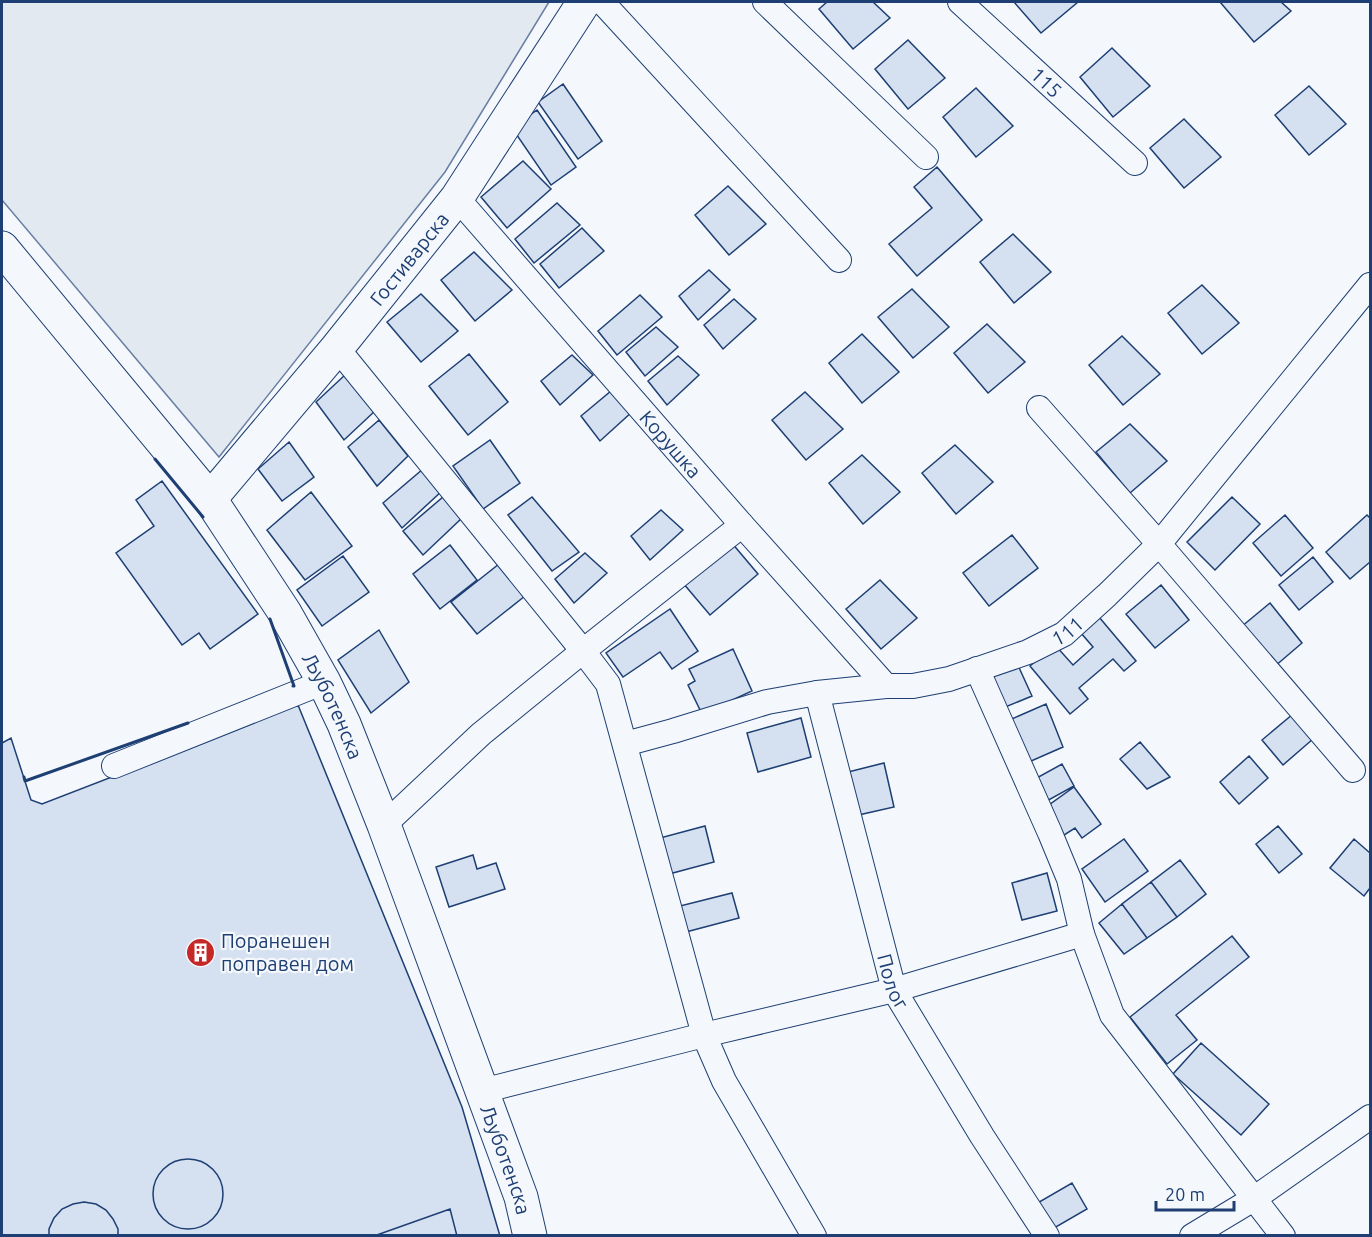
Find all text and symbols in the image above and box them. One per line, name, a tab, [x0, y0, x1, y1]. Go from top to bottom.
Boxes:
street label: 115	[1027, 62, 1067, 102]
street label: Гостиварска	[364, 207, 453, 310]
street label: Корушка	[636, 405, 707, 482]
street label: 111	[1048, 611, 1087, 650]
street label: Љуботенска	[298, 648, 368, 762]
place label: Поранешен поправен дом	[221, 929, 354, 975]
building icon: Поранешен поправен дом	[184, 936, 216, 968]
street label: Полог	[874, 951, 914, 1013]
street label: Љуботенска	[476, 1101, 536, 1216]
scale bar	[1156, 1174, 1234, 1212]
text: 20 m	[1165, 1184, 1205, 1204]

